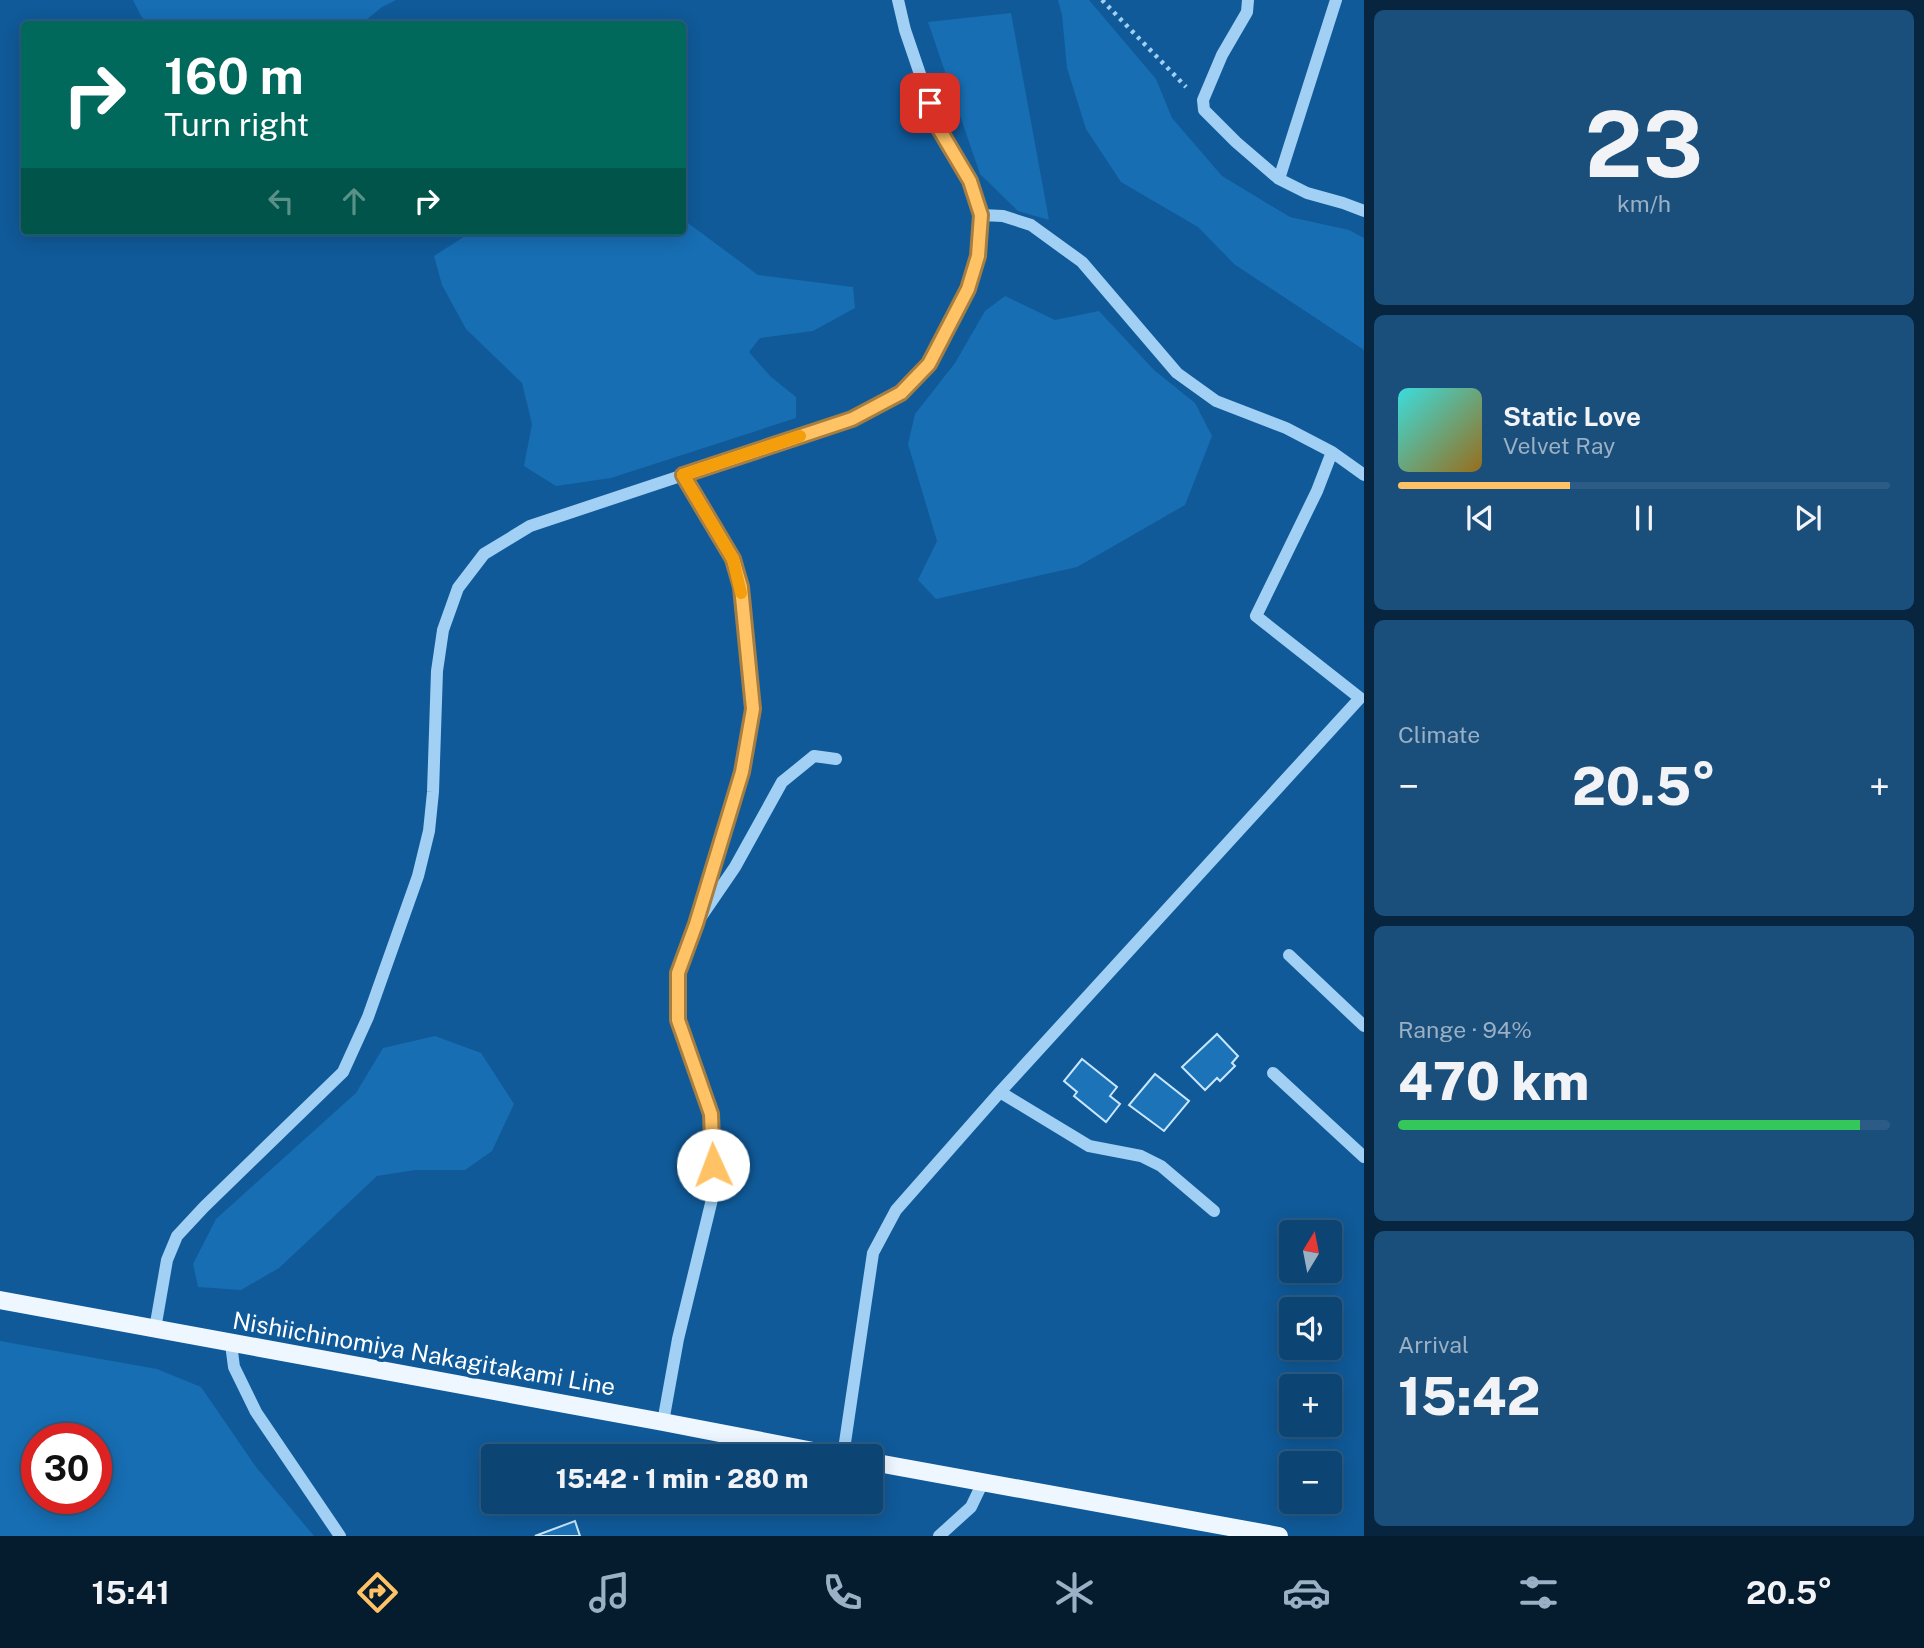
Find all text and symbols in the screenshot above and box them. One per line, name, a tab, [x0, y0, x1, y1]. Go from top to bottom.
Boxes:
text: 160 m	[164, 47, 304, 105]
icon: right	[49, 49, 140, 140]
pin	[900, 73, 960, 133]
icon: arrive	[911, 84, 949, 122]
text: 23	[1585, 91, 1703, 197]
text: Turn right	[164, 106, 309, 143]
icon: left	[262, 182, 300, 220]
icon: ahead	[335, 182, 373, 220]
icon: right	[408, 182, 446, 220]
text: km/h	[1617, 190, 1671, 217]
text: Static Love	[1503, 401, 1641, 432]
text: Velvet Ray	[1503, 432, 1615, 459]
icon: previous	[1461, 499, 1499, 537]
icon: pause	[1625, 499, 1663, 537]
icon: next	[1789, 499, 1827, 537]
text: Climate	[1398, 721, 1480, 748]
text: 20.5°	[1572, 756, 1716, 817]
text: −	[1398, 764, 1419, 809]
text: +	[1869, 764, 1890, 809]
text: Range · 94%	[1398, 1016, 1532, 1043]
text: 470 km	[1398, 1051, 1589, 1112]
position arrow	[676, 1128, 750, 1202]
north arrow	[1279, 1220, 1342, 1283]
map controls	[1279, 1220, 1342, 1514]
button: sound	[1279, 1297, 1342, 1360]
street label: Nishiichinomiya Nakagitakami Line	[231, 1306, 618, 1401]
text: Arrival	[1398, 1331, 1469, 1358]
text: 15:42	[1398, 1366, 1540, 1427]
button: +	[1279, 1374, 1342, 1437]
speed limit sign: 30	[21, 1423, 112, 1514]
button: −	[1279, 1451, 1342, 1514]
text: 15:42 · 1 min · 280 m	[556, 1463, 808, 1494]
icon: directions	[353, 1568, 402, 1617]
icon: music	[585, 1568, 634, 1617]
icon: phone	[818, 1568, 867, 1617]
icon: climate	[1050, 1568, 1099, 1617]
icon: car	[1282, 1568, 1331, 1617]
icon: filters	[1514, 1568, 1563, 1617]
text: 15:41	[92, 1574, 170, 1611]
text: 20.5°	[1746, 1574, 1832, 1611]

